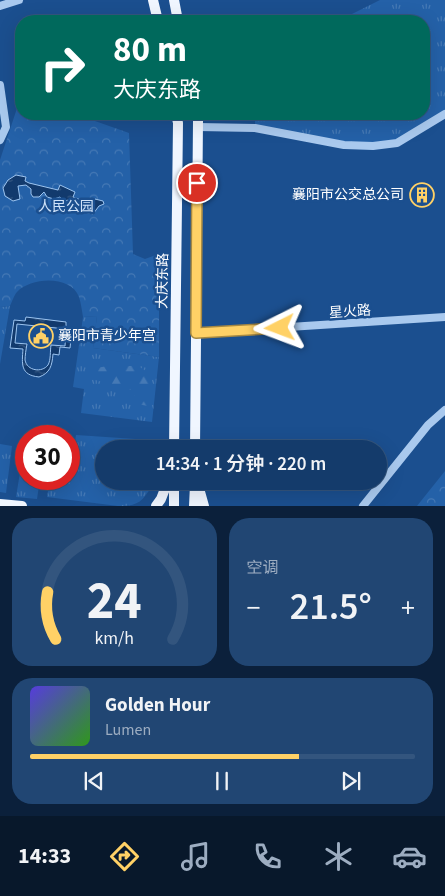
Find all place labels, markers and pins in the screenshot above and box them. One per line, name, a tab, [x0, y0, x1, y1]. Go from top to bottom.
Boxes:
pin	[176, 162, 218, 204]
building icon: 襄阳市公交总公司	[409, 182, 435, 208]
place label: 襄阳市公交总公司	[292, 185, 404, 205]
public building icon: 襄阳市青少年宫	[28, 323, 54, 349]
place label: 襄阳市青少年宫	[58, 326, 156, 346]

